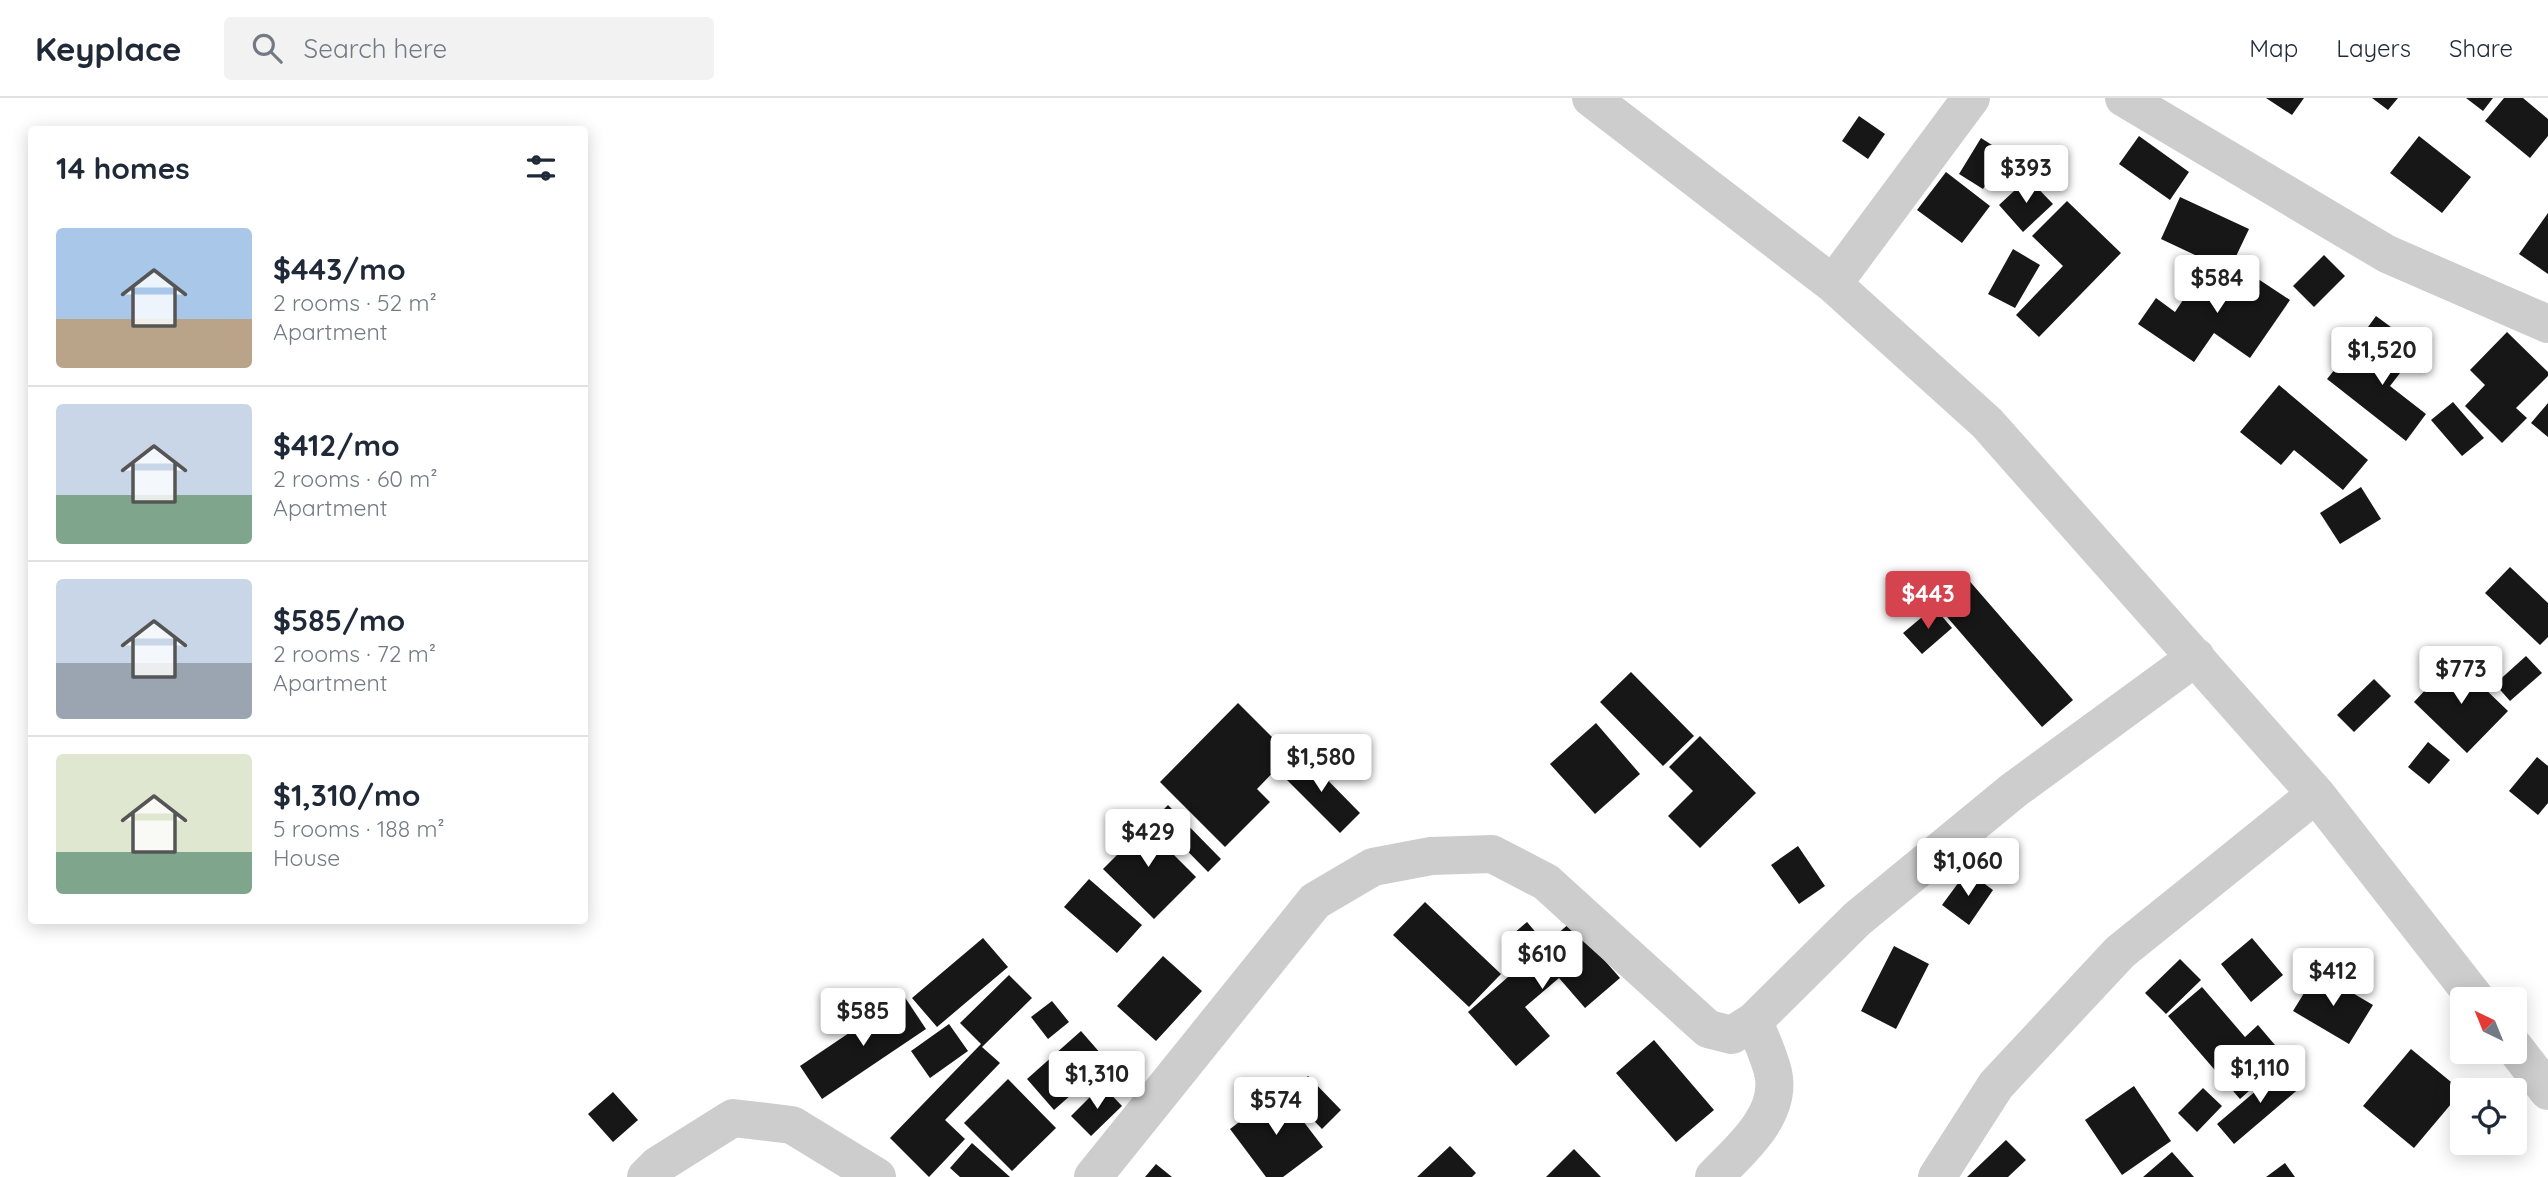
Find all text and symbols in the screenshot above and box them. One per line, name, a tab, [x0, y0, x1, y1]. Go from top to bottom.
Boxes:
search box	[224, 17, 714, 80]
text: Keyplace	[35, 28, 182, 69]
icon: search	[248, 29, 286, 67]
text: Search here	[304, 32, 447, 65]
text: Map	[2249, 33, 2298, 63]
text: Layers	[2336, 33, 2411, 63]
text: Share	[2449, 33, 2513, 63]
pin: $393	[1985, 146, 2067, 205]
text: 14 homes	[56, 149, 190, 187]
icon: filters	[522, 149, 560, 187]
text: $393	[2000, 153, 2052, 182]
text: $443/mo	[273, 250, 406, 288]
icon: home	[112, 256, 196, 340]
pin: $584	[2176, 256, 2258, 315]
text: $584	[2190, 263, 2244, 292]
text: 2 rooms · 52 m²	[273, 288, 437, 317]
text: Apartment	[273, 317, 387, 346]
pin: $1,520	[2325, 328, 2439, 387]
text: $1,520	[2347, 335, 2417, 364]
text: $412/mo	[273, 426, 400, 464]
icon: home	[112, 432, 196, 516]
text: 2 rooms · 60 m²	[273, 464, 438, 493]
text: Apartment	[273, 493, 387, 522]
pin: $443	[1887, 572, 1969, 631]
text: $443	[1901, 579, 1955, 608]
text: $585/mo	[273, 601, 405, 639]
icon: home	[112, 607, 196, 691]
text: 2 rooms · 72 m²	[273, 639, 436, 668]
pin: $773	[2420, 646, 2502, 706]
text: $773	[2435, 654, 2487, 683]
text: Apartment	[273, 668, 387, 697]
pin: $1,580	[1264, 734, 1378, 794]
text: $1,580	[1287, 742, 1355, 771]
text: $1,310/mo	[273, 776, 420, 814]
icon: home	[112, 782, 196, 866]
pin: $429	[1107, 810, 1189, 869]
text: 5 rooms · 188 m²	[273, 814, 445, 843]
text: $429	[1121, 817, 1175, 846]
pin: $1,060	[1911, 838, 2025, 898]
text: House	[273, 843, 340, 872]
text: $1,060	[1933, 846, 2003, 875]
pin: $610	[1501, 932, 1583, 991]
text: $610	[1517, 939, 1567, 968]
pin: $412	[2292, 948, 2374, 1008]
text: $412	[2309, 956, 2357, 985]
north arrow	[2450, 987, 2527, 1064]
map controls	[2450, 987, 2527, 1155]
pin: $585	[822, 988, 904, 1048]
text: $585	[837, 996, 889, 1025]
pin: $1,110	[2203, 1046, 2317, 1105]
pin: $1,310	[1040, 1052, 1154, 1111]
text: $1,110	[2230, 1053, 2290, 1082]
text: $1,310	[1065, 1059, 1129, 1088]
pin: $574	[1235, 1077, 1317, 1137]
button: locate	[2450, 1078, 2527, 1155]
text: $574	[1250, 1085, 1302, 1114]

